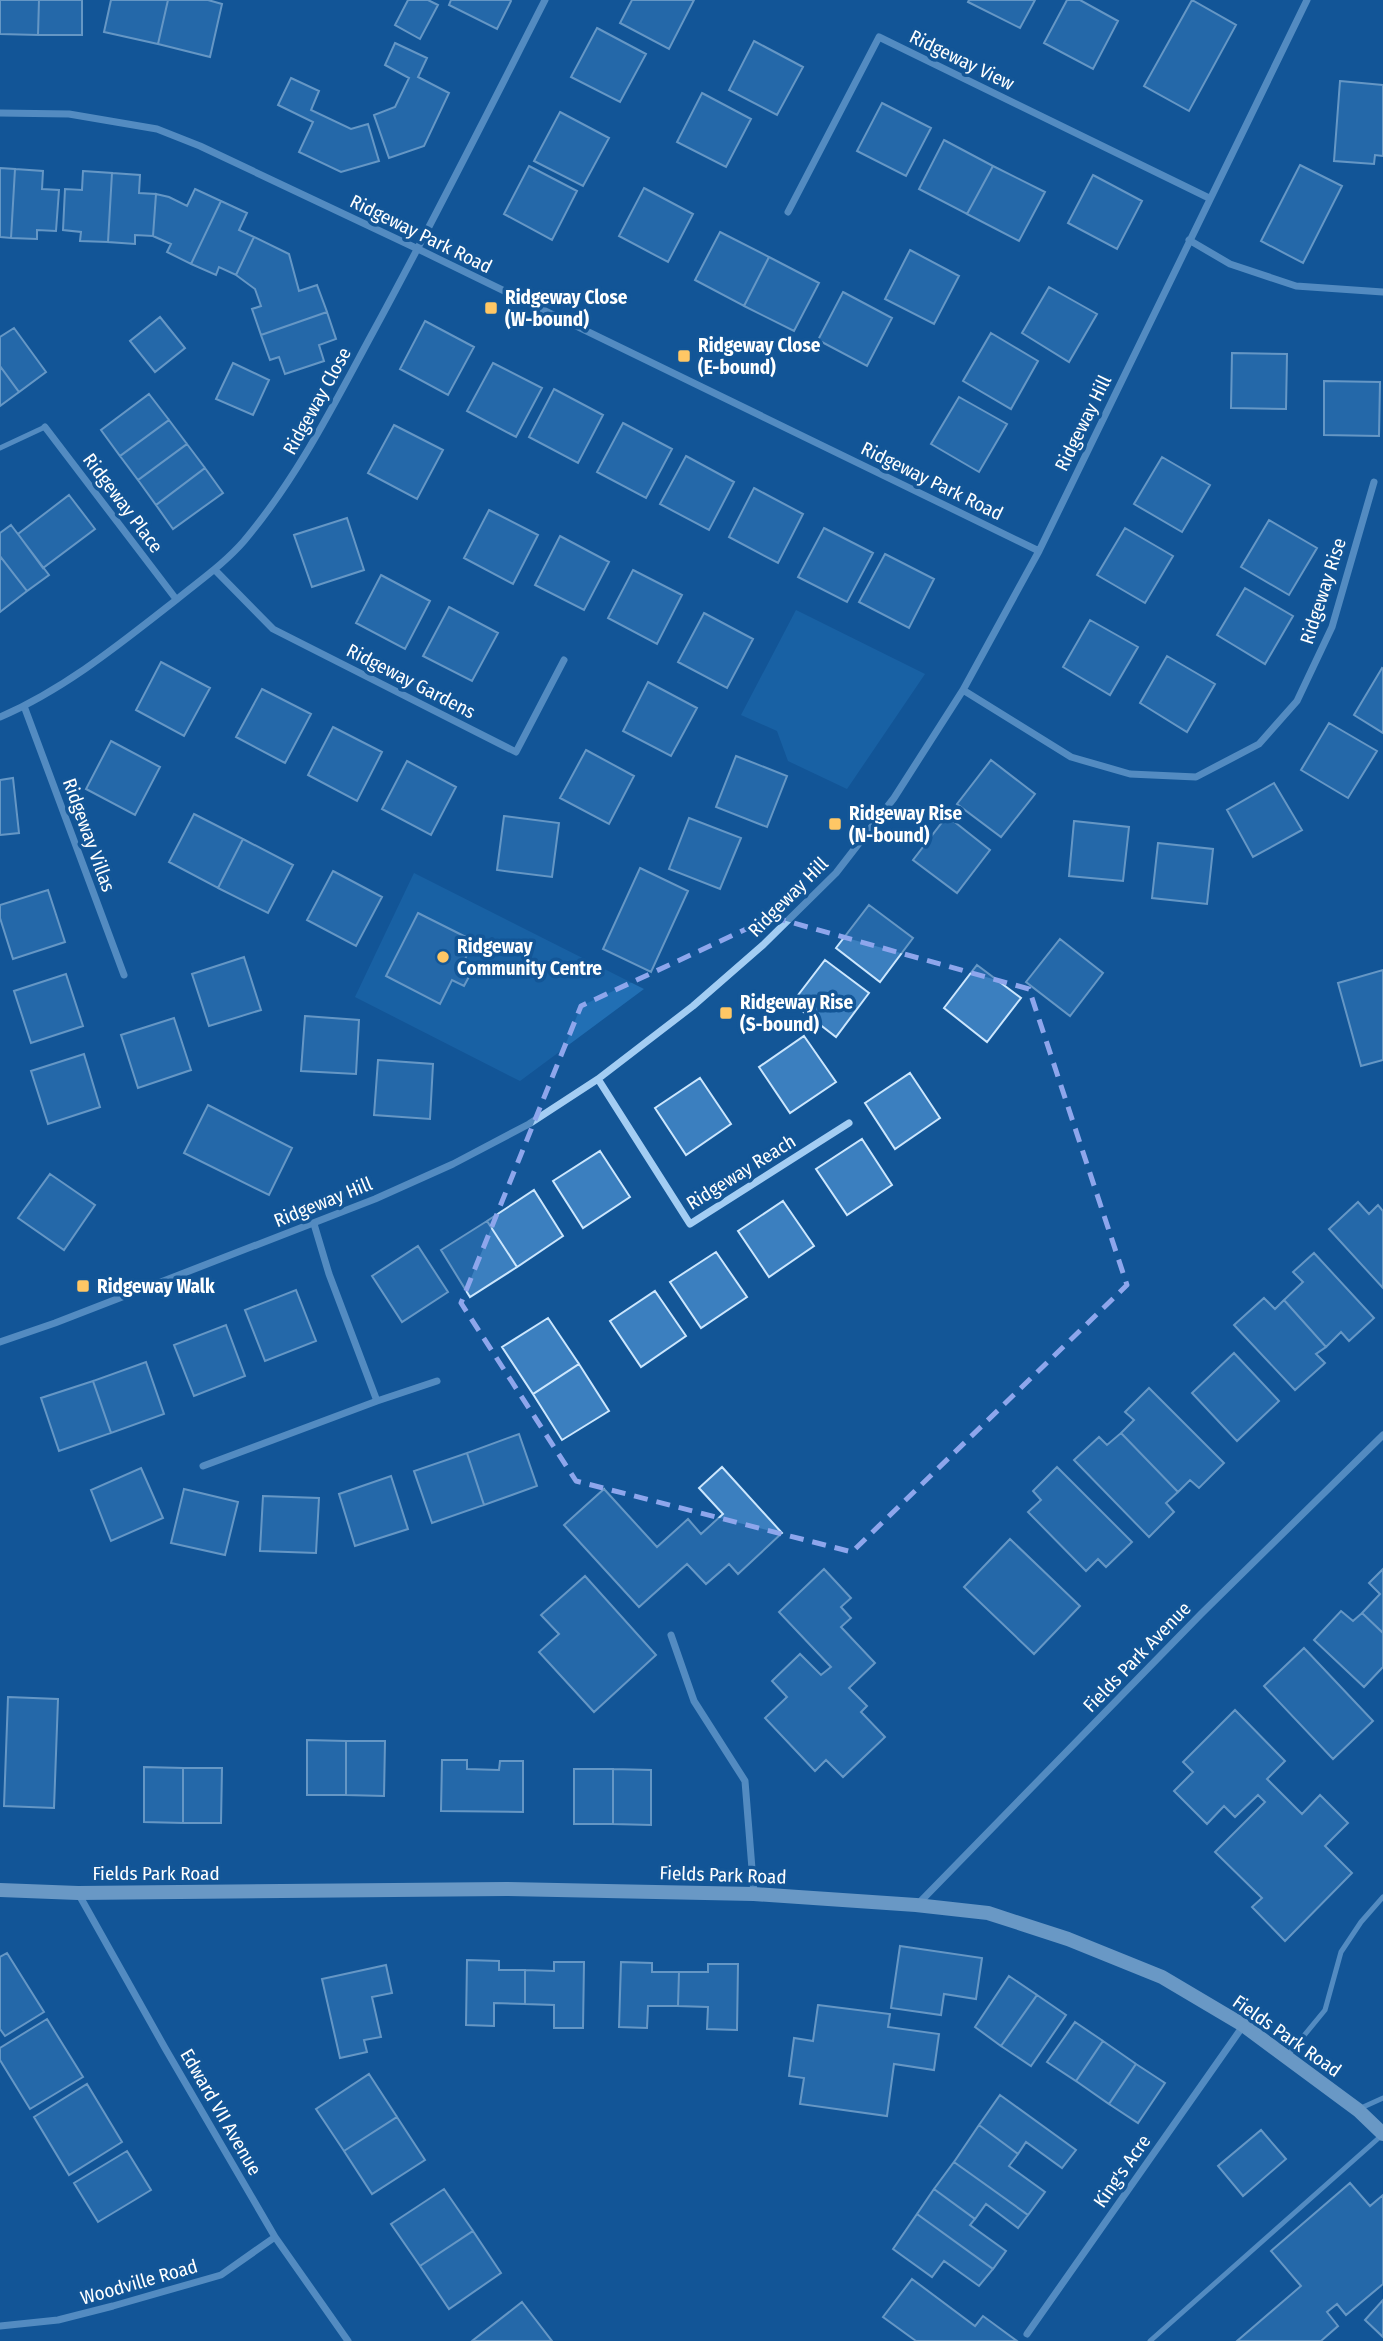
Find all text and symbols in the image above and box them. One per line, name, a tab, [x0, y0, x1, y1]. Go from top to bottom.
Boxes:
street label: Ridgeway View	[906, 25, 1019, 96]
street label: Ridgeway Park Road	[346, 190, 496, 278]
place label: Ridgeway Close (W-bound)	[505, 286, 628, 331]
marker: Ridgeway Close (W-bound)	[483, 300, 499, 316]
place label: Ridgeway Close (E-bound)	[698, 334, 821, 379]
street label: Ridgeway Close	[278, 343, 356, 459]
marker: Ridgeway Close (E-bound)	[676, 348, 692, 364]
street label: Ridgeway Hill	[1050, 371, 1116, 475]
street label: Ridgeway Park Road	[857, 437, 1007, 525]
street label: Ridgeway Place	[78, 449, 168, 557]
street label: Ridgeway Rise	[1295, 535, 1351, 647]
street label: Ridgeway Gardens	[343, 639, 479, 723]
street label: Ridgeway Villas	[58, 775, 120, 895]
place label: Ridgeway Rise (N-bound)	[849, 802, 962, 847]
marker: Ridgeway Rise (N-bound)	[827, 816, 843, 832]
street label: Ridgeway Hill	[743, 852, 833, 942]
place label: Ridgeway Community Centre	[457, 935, 602, 980]
marker: Ridgeway Community Centre	[435, 949, 451, 965]
place label: Ridgeway Rise (S-bound)	[740, 991, 853, 1036]
marker: Ridgeway Rise (S-bound)	[718, 1005, 734, 1021]
street label: Ridgeway Reach	[682, 1129, 800, 1215]
street label: Ridgeway Hill	[271, 1172, 375, 1232]
place label: Ridgeway Walk	[97, 1275, 215, 1298]
marker: Ridgeway Walk	[75, 1278, 91, 1294]
street label: Fields Park Avenue	[1078, 1597, 1196, 1717]
street label: Fields Park Road	[659, 1861, 787, 1889]
street label: Fields Park Road	[92, 1862, 220, 1885]
street label: Fields Park Road	[1228, 1990, 1346, 2082]
street label: Edward VII Avenue	[175, 2045, 267, 2179]
street label: King's Acre	[1089, 2130, 1155, 2212]
street label: Woodville Road	[78, 2254, 200, 2310]

